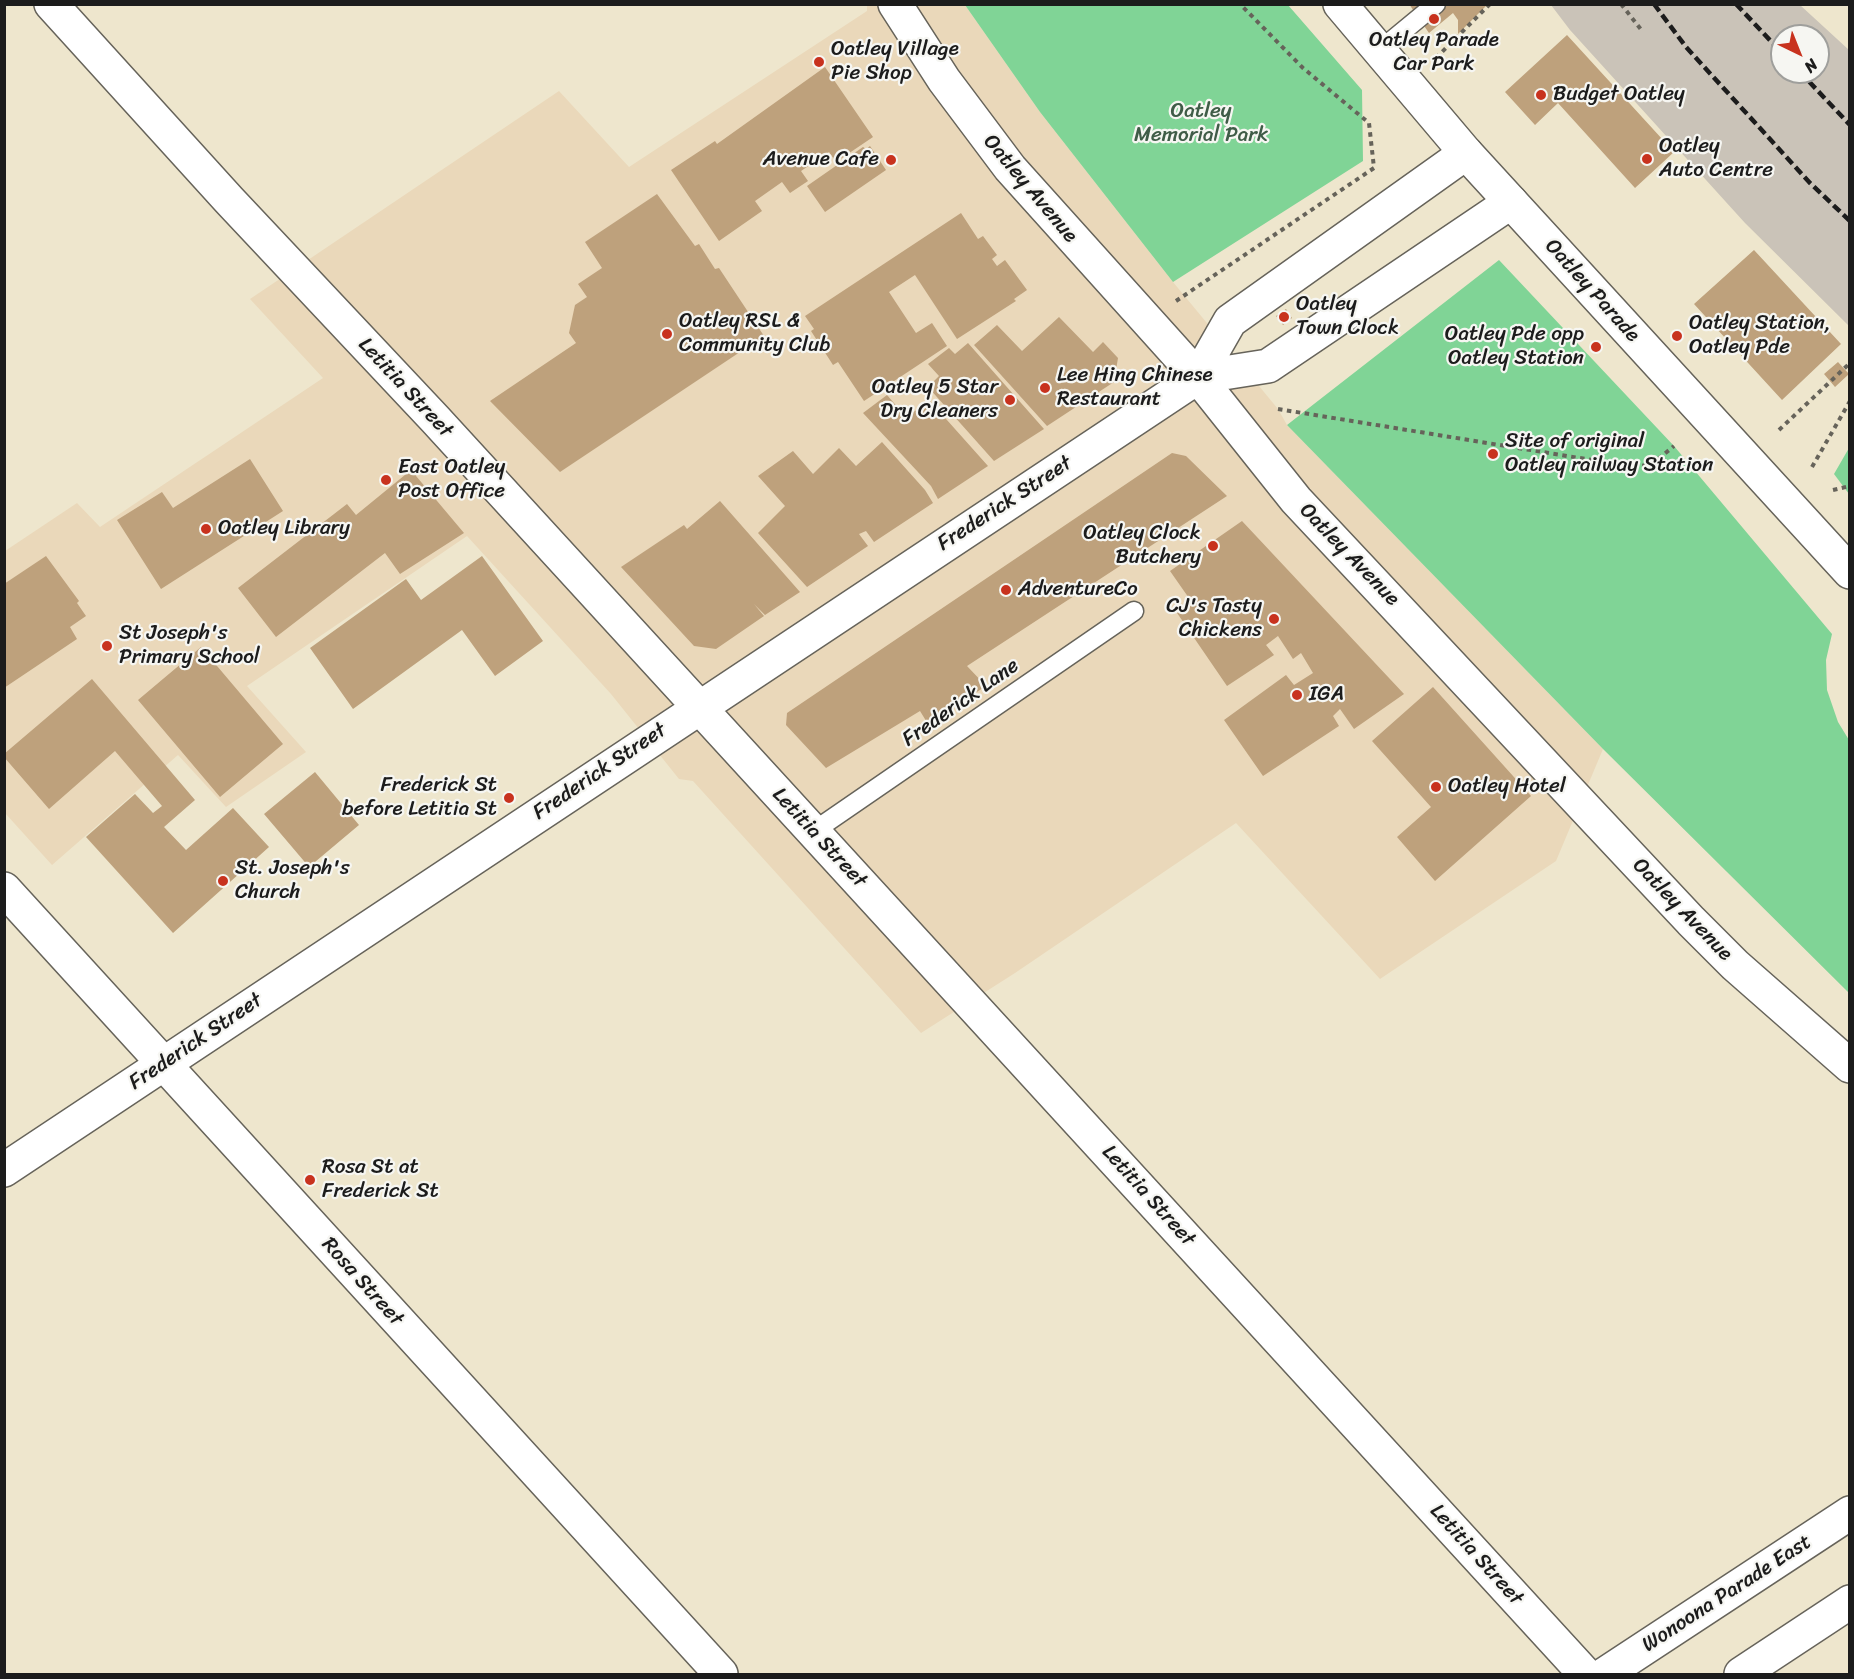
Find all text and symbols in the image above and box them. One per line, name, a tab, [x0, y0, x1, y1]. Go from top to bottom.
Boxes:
marker: Oatley Parade Car Park	[1427, 12, 1441, 26]
north arrow	[1770, 24, 1830, 84]
place label: Oatley Parade Car Park	[1369, 28, 1499, 78]
place label: Oatley Village Pie Shop	[831, 37, 959, 87]
text: N	[1797, 52, 1825, 80]
marker: Oatley Village Pie Shop	[812, 55, 826, 69]
place label: Budget Oatley	[1553, 82, 1685, 108]
marker: Budget Oatley	[1534, 88, 1548, 102]
park label: Oatley Memorial Park	[1134, 99, 1268, 149]
street label: Oatley Avenue	[977, 130, 1083, 248]
place label: Oatley Auto Centre	[1659, 134, 1773, 184]
place label: Avenue Cafe	[763, 147, 879, 173]
marker: Oatley Auto Centre	[1640, 152, 1654, 166]
marker: Avenue Cafe	[884, 153, 898, 167]
street label: Oatley Parade	[1539, 234, 1645, 348]
place label: Oatley Town Clock	[1296, 292, 1399, 342]
place label: Oatley RSL & Community Club	[679, 309, 831, 359]
marker: Oatley Town Clock	[1277, 310, 1291, 324]
place label: Oatley Station, Oatley Pde	[1689, 311, 1831, 361]
place label: Oatley Pde opp Oatley Station	[1445, 322, 1584, 372]
marker: Oatley RSL & Community Club	[660, 327, 674, 341]
marker: Oatley Station, Oatley Pde	[1670, 329, 1684, 343]
street label: Letitia Street	[352, 333, 458, 443]
marker: Oatley Pde opp Oatley Station	[1589, 340, 1603, 354]
place label: Lee Hing Chinese Restaurant	[1057, 363, 1213, 413]
place label: Oatley 5 Star Dry Cleaners	[872, 375, 998, 425]
marker: Lee Hing Chinese Restaurant	[1038, 381, 1052, 395]
marker: Oatley 5 Star Dry Cleaners	[1003, 393, 1017, 407]
place label: Site of original Oatley railway Station	[1505, 429, 1713, 479]
marker: Site of original Oatley railway Station	[1486, 447, 1500, 461]
street label: Frederick Street	[933, 451, 1077, 557]
place label: East Oatley Post Office	[398, 455, 505, 505]
marker: East Oatley Post Office	[379, 473, 393, 487]
street label: Oatley Avenue	[1294, 498, 1404, 612]
place label: Oatley Library	[218, 516, 350, 542]
place label: Oatley Clock Butchery	[1083, 521, 1201, 571]
marker: Oatley Library	[199, 522, 213, 536]
marker: Oatley Clock Butchery	[1206, 539, 1220, 553]
place label: AdventureCo	[1018, 577, 1138, 603]
marker: AdventureCo	[999, 583, 1013, 597]
place label: CJ's Tasty Chickens	[1166, 594, 1262, 644]
marker: CJ's Tasty Chickens	[1267, 612, 1281, 626]
place label: St Joseph's Primary School	[119, 621, 260, 671]
marker: St Joseph's Primary School	[100, 639, 114, 653]
street label: Frederick Lane	[898, 654, 1024, 752]
place label: IGA	[1309, 682, 1344, 708]
marker: IGA	[1290, 688, 1304, 702]
street label: Frederick Street	[529, 718, 671, 826]
place label: Frederick St before Letitia St	[342, 773, 497, 823]
place label: Oatley Hotel	[1448, 774, 1566, 800]
marker: Oatley Hotel	[1429, 780, 1443, 794]
street label: Letitia Street	[766, 783, 872, 893]
marker: Frederick St before Letitia St	[502, 791, 516, 805]
street label: Oatley Avenue	[1627, 853, 1737, 967]
place label: St. Joseph's Church	[235, 856, 350, 906]
marker: St. Joseph's Church	[216, 874, 230, 888]
street label: Frederick Street	[125, 988, 267, 1096]
street label: Letitia Street	[1096, 1140, 1200, 1252]
place label: Rosa St at Frederick St	[322, 1155, 439, 1205]
marker: Rosa St at Frederick St	[303, 1173, 317, 1187]
street label: Rosa Street	[316, 1233, 408, 1331]
street label: Letitia Street	[1424, 1499, 1528, 1611]
street label: Wonoona Parade East	[1638, 1530, 1816, 1658]

